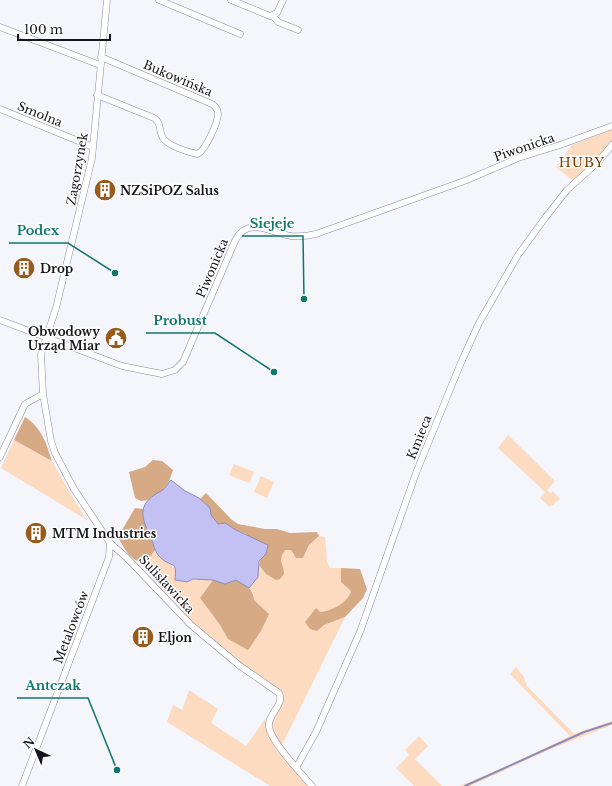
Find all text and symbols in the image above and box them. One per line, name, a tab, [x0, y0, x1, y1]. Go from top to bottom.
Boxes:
scale bar	[18, 16, 110, 42]
text: 100 m	[24, 22, 63, 37]
street label: Bukowińska	[141, 57, 215, 99]
street label: Smolna	[15, 98, 65, 130]
street label: Piwonicka	[492, 130, 557, 164]
street label: Zagorzynek	[63, 131, 91, 206]
district label: HUBY	[559, 154, 605, 171]
building icon: NZSiPOZ Salus	[92, 177, 118, 203]
place label: NZSiPOZ Salus	[120, 183, 219, 198]
callout: Siejeje	[242, 211, 303, 236]
text: Siejeje	[250, 215, 295, 232]
callout: Podex	[9, 218, 68, 243]
text: Podex	[17, 222, 60, 239]
street label: Piwonicka	[193, 236, 231, 300]
building icon: Drop	[11, 255, 37, 281]
place label: Drop	[40, 261, 73, 276]
callout: Probust	[146, 308, 215, 333]
text: Probust	[153, 312, 207, 329]
place label: Obwodowy Urząd Miar	[28, 324, 100, 353]
public building icon: Obwodowy Urząd Miar	[103, 325, 129, 351]
street label: Kmieca	[403, 412, 435, 461]
building icon: MTM Industries	[23, 520, 49, 546]
place label: MTM Industries	[52, 526, 157, 541]
street label: Sulisławicka	[136, 552, 198, 617]
street label: Metalowców	[50, 588, 92, 665]
building icon: Eljon	[130, 624, 156, 650]
place label: Eljon	[158, 630, 192, 645]
callout: Antczak	[17, 673, 88, 698]
text: Antczak	[24, 677, 81, 694]
north arrow	[16, 730, 56, 770]
text: N	[20, 734, 38, 751]

